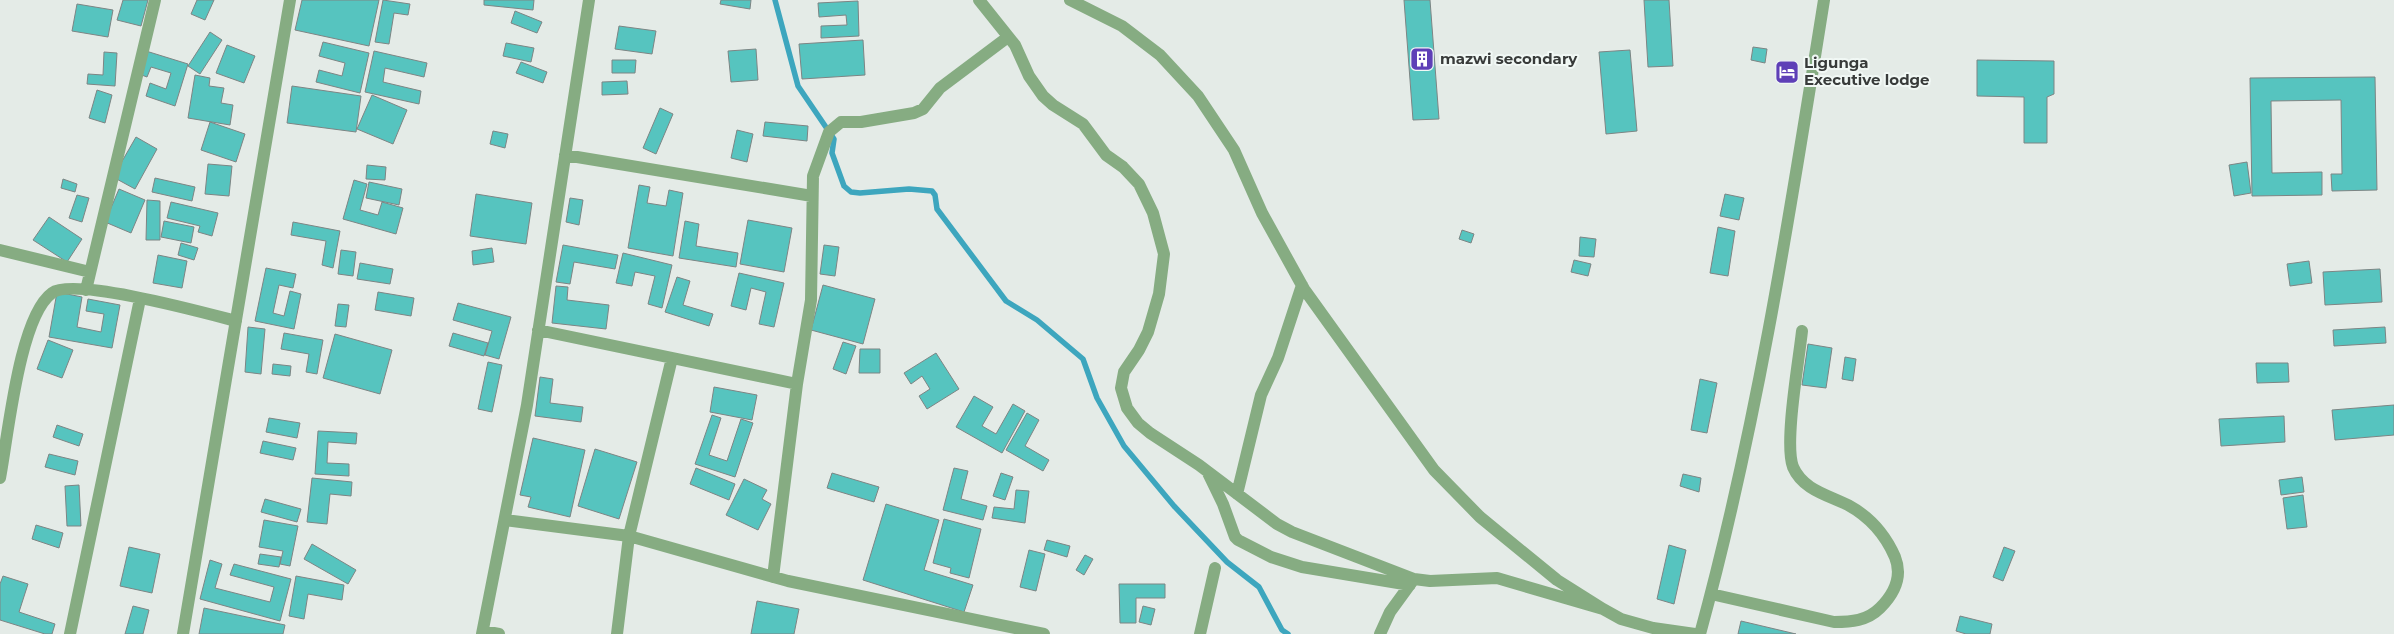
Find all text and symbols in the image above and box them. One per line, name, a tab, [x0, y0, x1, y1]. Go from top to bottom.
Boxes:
building icon: mazwi secondary	[1409, 46, 1435, 72]
place label: mazwi secondary	[1440, 49, 1578, 68]
place label: Ligunga Executive lodge	[1804, 53, 1929, 89]
hotel icon: Ligunga Executive lodge	[1774, 59, 1800, 85]

